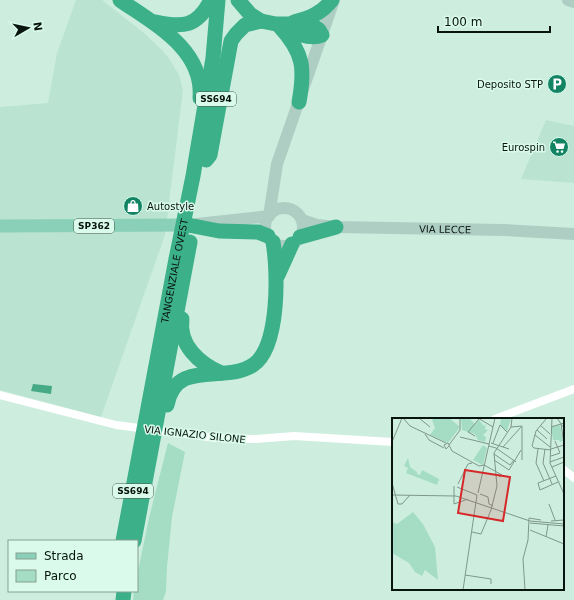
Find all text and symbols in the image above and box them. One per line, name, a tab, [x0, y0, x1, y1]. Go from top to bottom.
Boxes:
north arrow	[8, 8, 48, 48]
scale bar	[438, 8, 550, 34]
text: 100 m	[444, 15, 482, 29]
text: N	[30, 21, 45, 32]
parking icon: Deposito STP	[546, 73, 568, 95]
place label: Deposito STP	[477, 79, 543, 90]
road number: SS694	[196, 92, 236, 106]
supermarket icon: Eurospin	[548, 136, 570, 158]
place label: Eurospin	[502, 142, 545, 153]
shop icon: Autostyle	[122, 195, 144, 217]
place label: Autostyle	[147, 201, 194, 212]
street label: TANGENZIALE OVEST	[159, 217, 190, 325]
road number: SP362	[74, 219, 114, 233]
street label: VIA LECCE	[419, 223, 471, 235]
inset map	[392, 418, 564, 590]
street label: VIA IGNAZIO SILONE	[144, 424, 246, 445]
road number: SS694	[113, 484, 153, 498]
legend	[8, 540, 138, 592]
text: Strada	[44, 549, 84, 563]
text: Parco	[44, 569, 77, 583]

